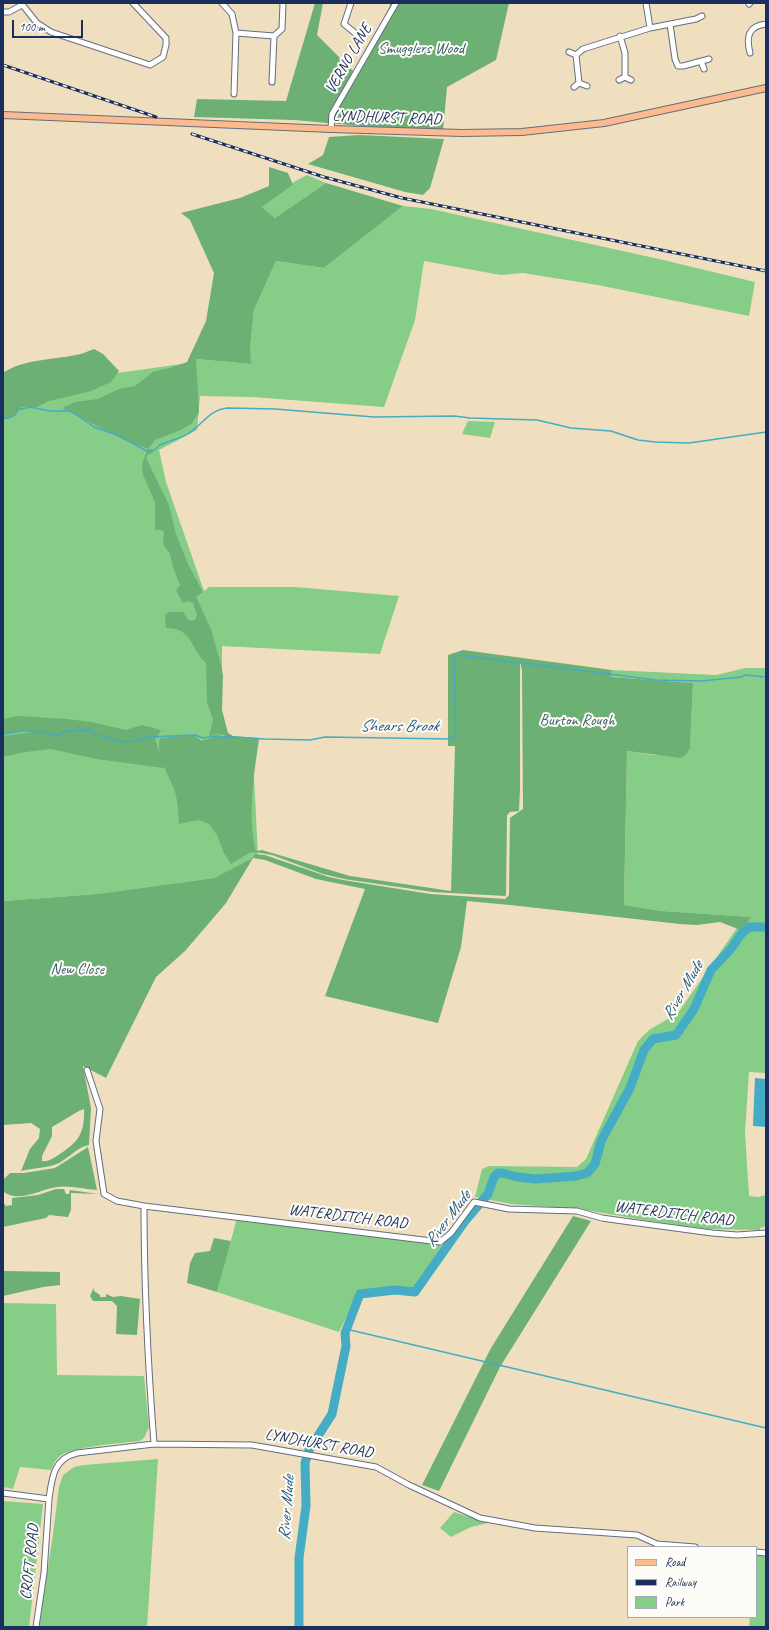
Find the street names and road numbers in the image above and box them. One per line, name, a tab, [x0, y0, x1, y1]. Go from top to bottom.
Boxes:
street label: VERNO LANE	[321, 21, 377, 97]
street label: LYNDHURST ROAD	[332, 107, 442, 129]
street label: WATERDITCH ROAD	[614, 1197, 734, 1231]
street label: WATERDITCH ROAD	[288, 1200, 408, 1234]
street label: LYNDHURST ROAD	[264, 1425, 374, 1463]
street label: CROFT ROAD	[17, 1523, 43, 1601]

